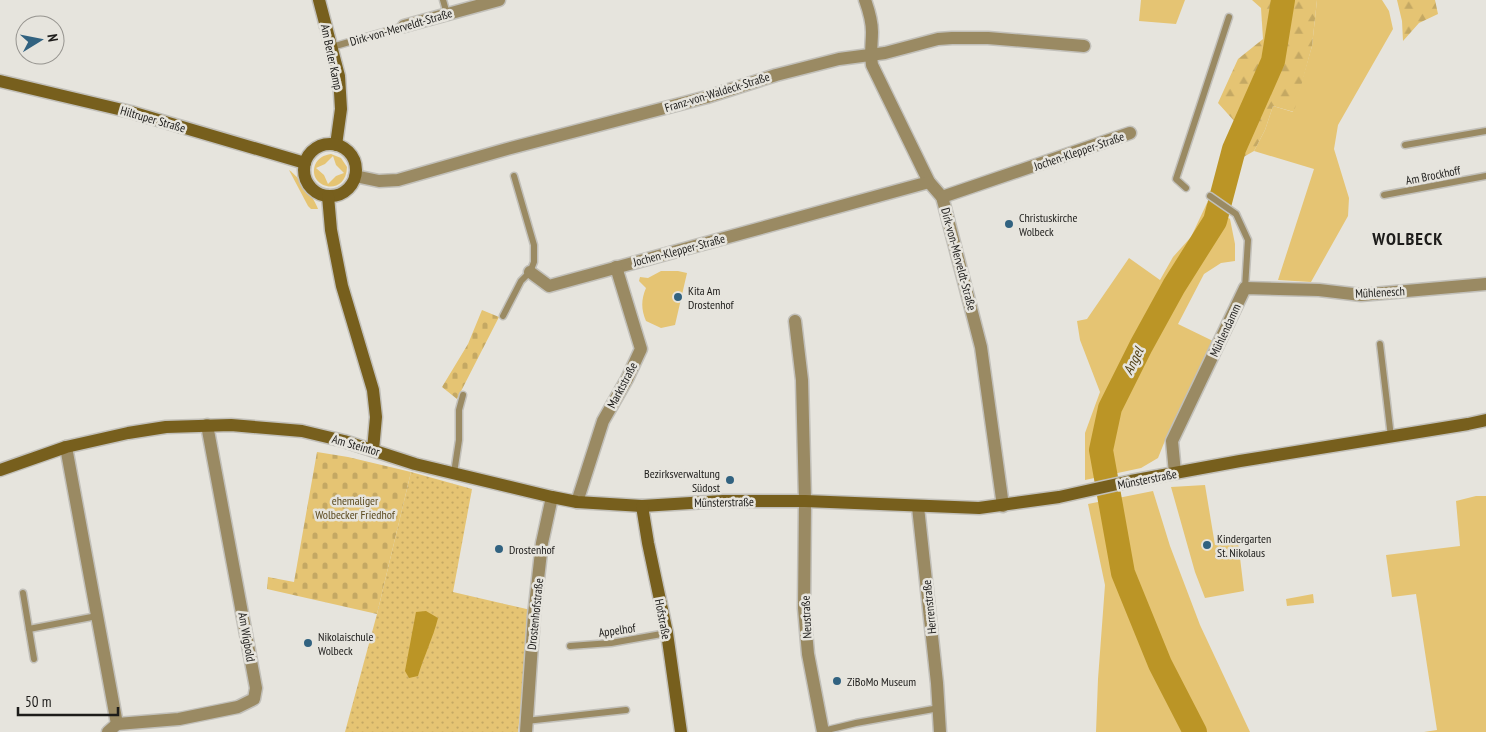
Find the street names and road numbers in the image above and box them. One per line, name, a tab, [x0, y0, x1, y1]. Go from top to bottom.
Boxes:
street label: Dirk-von-Merveldt-Straße	[348, 5, 454, 49]
street label: Am Berler Kamp	[318, 23, 346, 91]
street label: Franz-von-Waldeck-Straße	[663, 69, 771, 115]
street label: Hiltruper Straße	[119, 103, 187, 135]
street label: Jochen-Klepper-Straße	[1031, 129, 1126, 174]
street label: Am Brockhoff	[1404, 162, 1463, 188]
street label: Dirk-von-Merveldt-Straße	[938, 206, 980, 312]
street label: Jochen-Klepper-Straße	[630, 231, 727, 270]
street label: Mühlenesch	[1355, 283, 1405, 301]
street label: Mühlendamm	[1206, 301, 1244, 359]
street label: Marktstraße	[604, 359, 640, 411]
street label: Am Steintor	[330, 431, 382, 459]
street label: Münsterstraße	[1116, 466, 1178, 492]
street label: Münsterstraße	[694, 494, 754, 510]
street label: Drostenhofstraße	[524, 577, 546, 651]
street label: Herrenstraße	[919, 579, 939, 635]
street label: Neustraße	[797, 595, 815, 639]
street label: Hofstraße	[652, 598, 674, 641]
street label: Am Wigbold	[235, 611, 259, 663]
street label: Appelhof	[597, 620, 637, 640]

